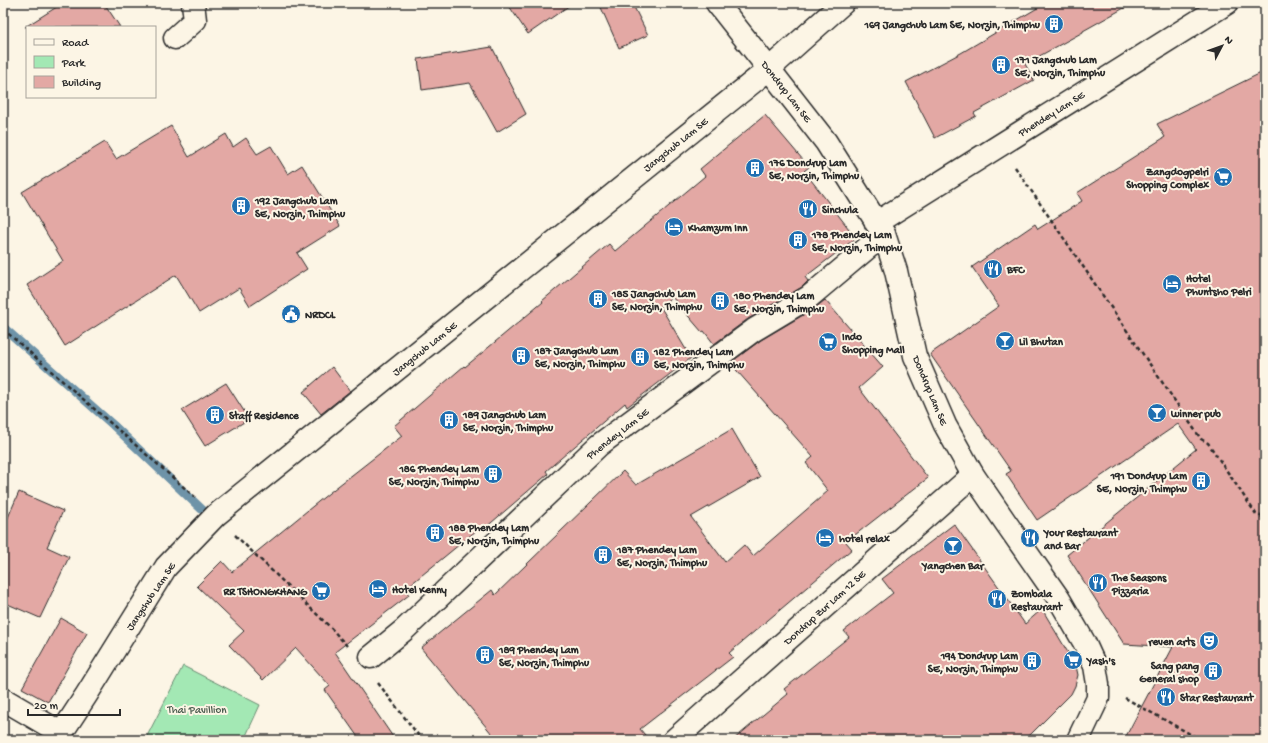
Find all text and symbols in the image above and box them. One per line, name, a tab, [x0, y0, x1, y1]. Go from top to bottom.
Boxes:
building icon: 169 Jangchub Lam SE, Norzin, Thimphu	[1043, 13, 1065, 35]
place label: 169 Jangchub Lam SE, Norzin, Thimphu	[864, 20, 1041, 33]
legend	[26, 26, 156, 98]
north arrow	[1202, 26, 1242, 66]
text: N	[1221, 34, 1235, 47]
text: Road	[62, 37, 89, 51]
building icon: 171 Jangchub Lam SE, Norzin, Thimphu	[990, 54, 1012, 76]
place label: 171 Jangchub Lam SE, Norzin, Thimphu	[1014, 55, 1106, 80]
text: Park	[61, 57, 87, 71]
street label: Dondrup Lam SE	[757, 59, 814, 126]
text: Building	[61, 77, 101, 91]
street label: Phendey Lam SE	[1016, 89, 1088, 140]
street label: Jangchub Lam SE	[642, 115, 712, 175]
building icon: 176 Dondrup Lam SE, Norzin, Thimphu	[744, 157, 766, 179]
place label: 176 Dondrup Lam SE, Norzin, Thimphu	[768, 158, 860, 183]
supermarket icon: Zangdogpelri Shopping Complex	[1212, 166, 1234, 188]
place label: Zangdogpelri Shopping Complex	[1126, 167, 1210, 193]
building icon: 192 Jangchub Lam SE, Norzin, Thimphu	[230, 195, 252, 217]
place label: 192 Jangchub Lam SE, Norzin, Thimphu	[254, 196, 346, 221]
restaurant icon: Sinchula	[797, 198, 819, 220]
place label: Sinchula	[822, 205, 859, 217]
hotel icon: Khamzum Inn	[663, 216, 685, 238]
place label: Khamzum Inn	[687, 223, 748, 235]
building icon: 178 Phendey Lam SE, Norzin, Thimphu	[787, 229, 809, 251]
place label: 178 Phendey Lam SE, Norzin, Thimphu	[811, 230, 903, 255]
restaurant icon: BFC	[982, 258, 1004, 280]
place label: BFC	[1006, 265, 1025, 277]
hotel icon: Hotel Phuntsho Pelri	[1161, 273, 1183, 295]
place label: Hotel Phuntsho Pelri	[1185, 273, 1252, 299]
building icon: 185 Jangchub Lam SE, Norzin, Thimphu	[587, 288, 609, 310]
place label: 185 Jangchub Lam SE, Norzin, Thimphu	[611, 289, 703, 314]
building icon: 180 Phendey Lam SE, Norzin, Thimphu	[709, 290, 731, 312]
place label: 180 Phendey Lam SE, Norzin, Thimphu	[733, 291, 825, 316]
public building icon: NRDCL	[280, 303, 302, 325]
place label: NRDCL	[305, 310, 336, 322]
street label: Jangchub Lam SE	[391, 319, 461, 379]
bar icon: Lil Bhutan	[994, 330, 1016, 352]
supermarket icon: Indo Shopping Mall	[817, 331, 839, 353]
place label: Indo Shopping Mall	[842, 332, 905, 358]
place label: Lil Bhutan	[1019, 336, 1064, 349]
building icon: 187 Jangchub Lam SE, Norzin, Thimphu	[510, 345, 532, 367]
place label: 187 Jangchub Lam SE, Norzin, Thimphu	[534, 346, 626, 371]
building icon: 182 Phendey Lam SE, Norzin, Thimphu	[629, 346, 651, 368]
place label: 182 Phendey Lam SE, Norzin, Thimphu	[653, 347, 745, 372]
street label: Dondrup Lam SE	[909, 353, 950, 428]
bar icon: winner pub	[1146, 402, 1168, 424]
building icon: Staff Residence	[204, 404, 226, 426]
street label: Phendey Lam SE	[584, 406, 653, 463]
building icon: 189 Jangchub Lam SE, Norzin, Thimphu	[438, 409, 460, 431]
place label: winner pub	[1170, 409, 1221, 421]
place label: Staff Residence	[229, 410, 300, 423]
place label: 189 Jangchub Lam SE, Norzin, Thimphu	[462, 410, 554, 435]
building icon: 186 Phendey Lam SE, Norzin, Thimphu	[482, 463, 504, 485]
place label: 186 Phendey Lam SE, Norzin, Thimphu	[389, 464, 480, 489]
building icon: 191 Dondrup Lam SE, Norzin, Thimphu	[1190, 470, 1212, 492]
place label: 191 Dondrup Lam SE, Norzin, Thimphu	[1097, 471, 1188, 496]
building icon: 188 Phendey Lam SE, Norzin, Thimphu	[424, 522, 446, 544]
place label: 188 Phendey Lam SE, Norzin, Thimphu	[448, 523, 540, 548]
hotel icon: hotel relax	[814, 527, 836, 549]
restaurant icon: Your Restaurant and Bar	[1019, 527, 1041, 549]
place label: Your Restaurant and Bar	[1042, 527, 1119, 553]
place label: hotel relax	[839, 533, 890, 546]
bar icon: Yangchen Bar	[942, 535, 964, 557]
building icon: 187 Phendey Lam SE, Norzin, Thimphu	[592, 544, 614, 566]
place label: 187 Phendey Lam SE, Norzin, Thimphu	[616, 545, 708, 570]
street label: Jangchub Lam SE	[125, 560, 179, 633]
place label: Yangchen Bar	[920, 561, 985, 574]
street label: Dondrup Zur Lam 12 SE	[781, 568, 869, 649]
restaurant icon: The Seasons Pizzaria	[1087, 572, 1109, 594]
place label: The Seasons Pizzaria	[1111, 573, 1167, 598]
hotel icon: Hotel Kenny	[367, 578, 389, 600]
supermarket icon: RR TSHONGKHANG	[310, 580, 332, 602]
place label: Hotel Kenny	[392, 584, 447, 597]
place label: RR TSHONGKHANG	[223, 587, 308, 599]
restaurant icon: Zombala Restaurant	[986, 588, 1008, 610]
place label: Zombala Restaurant	[1010, 589, 1063, 614]
theatre icon: reven arts	[1198, 630, 1220, 652]
place label: reven arts	[1148, 636, 1196, 649]
building icon: 189 Phendey Lam SE, Norzin, Thimphu	[474, 644, 496, 666]
place label: 189 Phendey Lam SE, Norzin, Thimphu	[498, 645, 590, 670]
supermarket icon: Yash's	[1062, 649, 1084, 671]
building icon: 194 Dondrup Lam SE, Norzin, Thimphu	[1021, 650, 1043, 672]
place label: 194 Dondrup Lam SE, Norzin, Thimphu	[928, 651, 1019, 676]
place label: Yash's	[1085, 656, 1116, 668]
building icon: Sang pang General shop	[1202, 660, 1224, 682]
place label: Sang pang General shop	[1139, 661, 1200, 686]
restaurant icon: Star Restaurant	[1155, 686, 1177, 708]
scale bar	[28, 691, 120, 717]
place label: Star Restaurant	[1180, 692, 1255, 705]
text: 20 m	[34, 700, 59, 714]
park label: Thai Pavillion	[167, 705, 227, 717]

